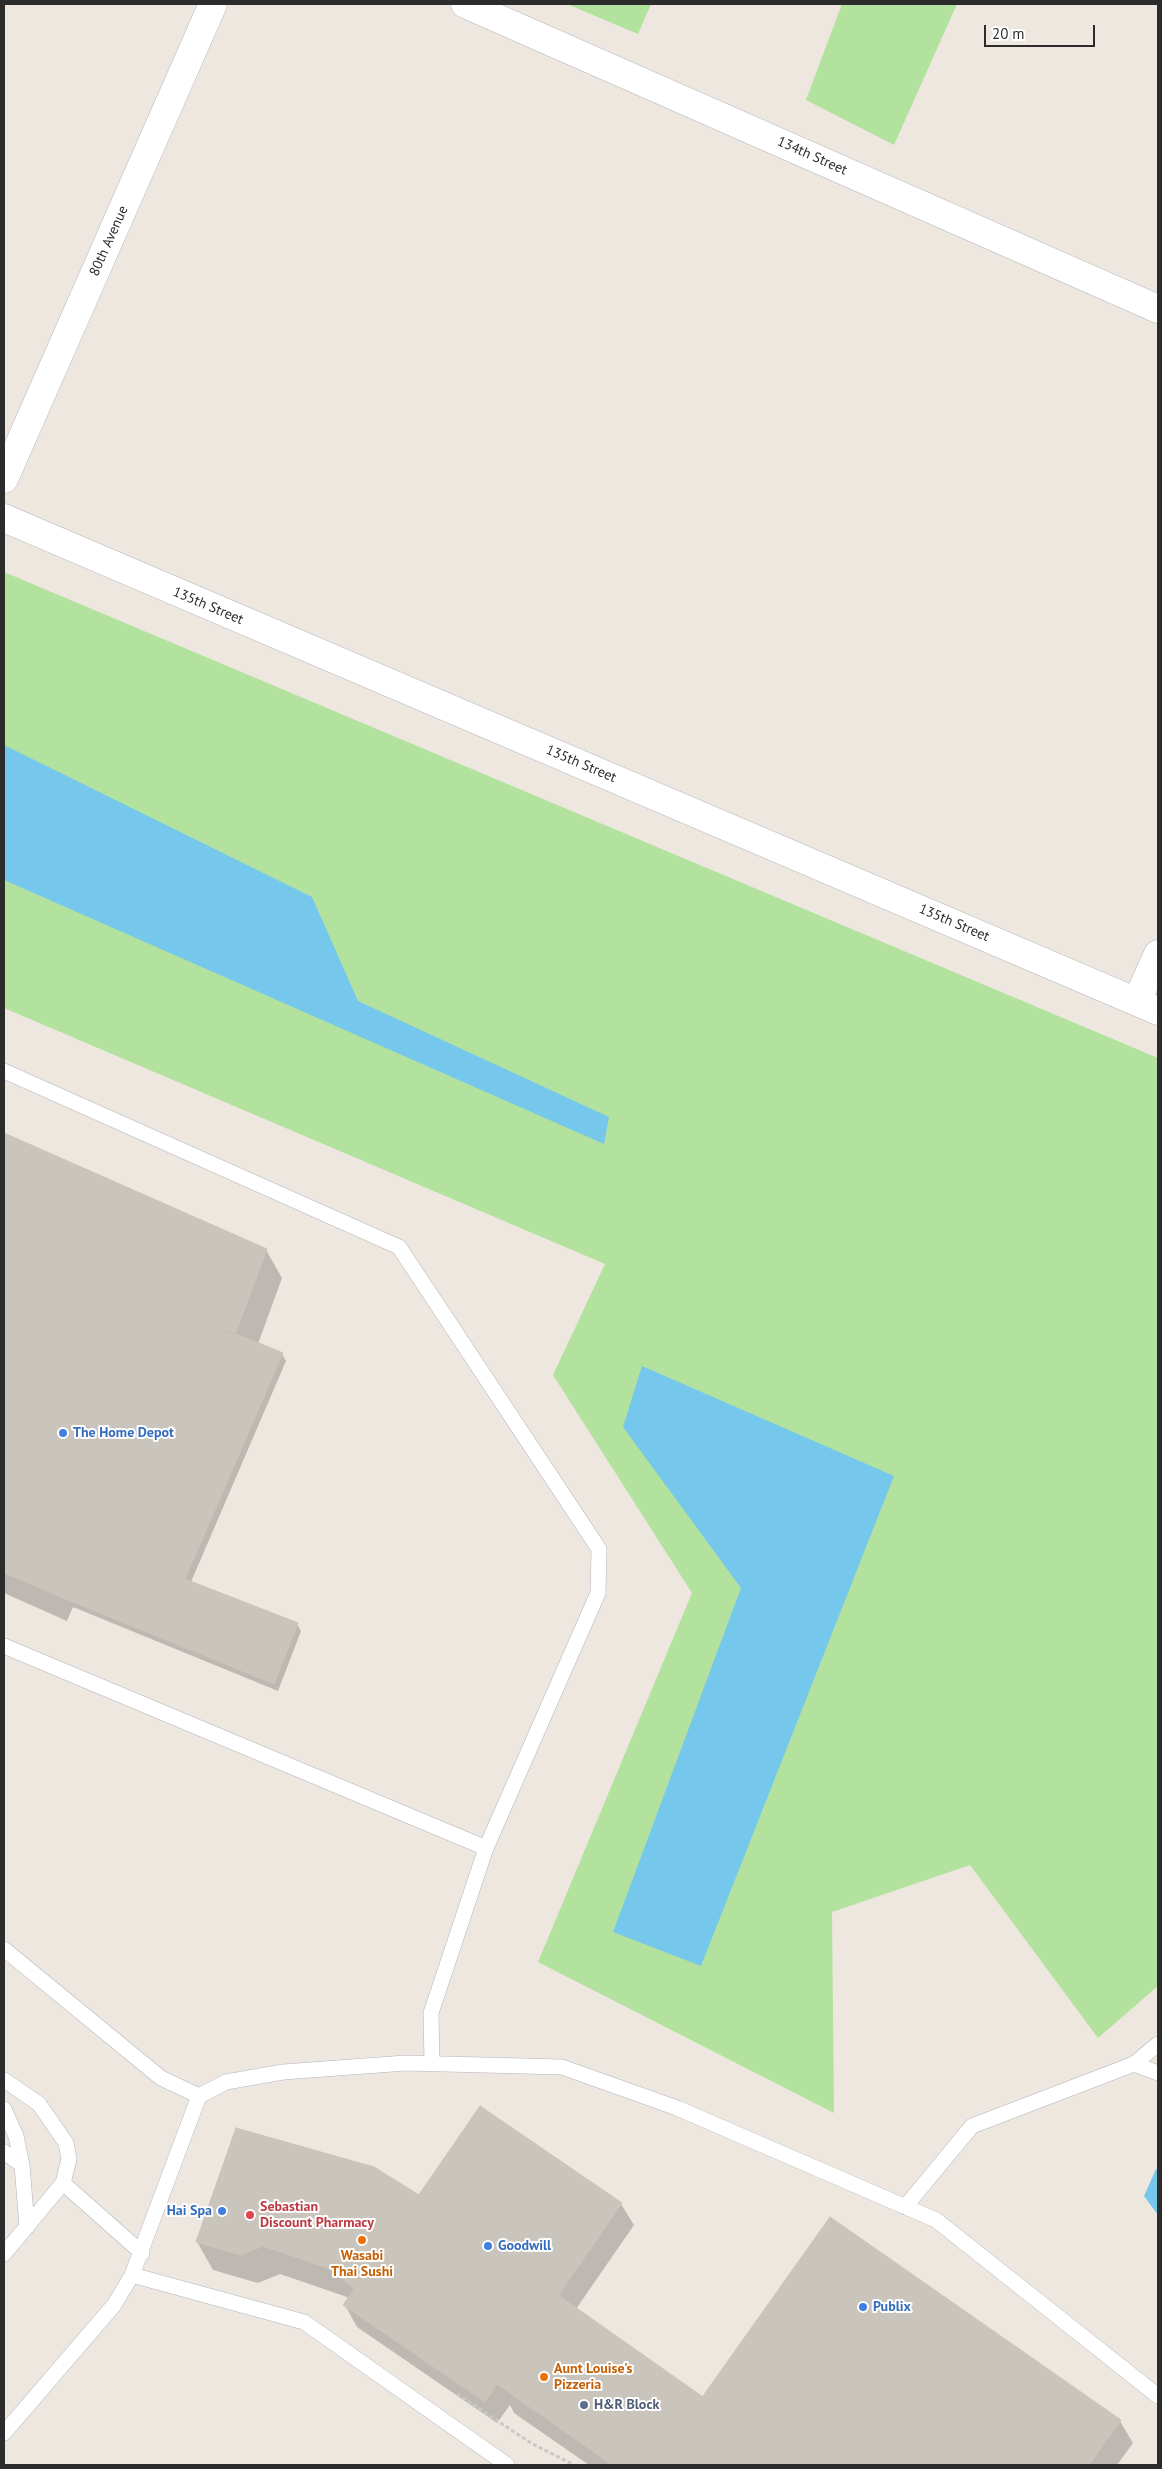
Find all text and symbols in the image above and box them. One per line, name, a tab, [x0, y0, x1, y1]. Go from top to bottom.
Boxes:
scale bar	[987, 15, 1098, 47]
text: 20 m	[992, 24, 1025, 43]
street label: 134th Street	[774, 133, 850, 179]
street label: 80th Avenue	[86, 203, 132, 279]
street label: 135th Street	[170, 584, 246, 628]
street label: 135th Street	[543, 742, 619, 786]
street label: 135th Street	[916, 901, 992, 945]
place label: The Home Depot	[73, 1425, 174, 1441]
marker: The Home Depot	[57, 1427, 69, 1439]
place label: Sebastian Discount Pharmacy	[260, 2199, 374, 2232]
place label: Hai Spa	[167, 2203, 212, 2219]
marker: Hai Spa	[216, 2205, 228, 2217]
marker: Sebastian Discount Pharmacy	[244, 2209, 256, 2221]
marker: Wasabi Thai Sushi	[356, 2234, 368, 2246]
place label: Goodwill	[498, 2238, 551, 2254]
marker: Goodwill	[482, 2240, 494, 2252]
place label: Wasabi Thai Sushi	[331, 2248, 393, 2280]
place label: Publix	[873, 2299, 911, 2315]
marker: Publix	[857, 2301, 869, 2313]
place label: Aunt Louise's Pizzeria	[554, 2361, 632, 2394]
marker: Aunt Louise's Pizzeria	[538, 2371, 550, 2383]
place label: H&R Block	[594, 2397, 659, 2413]
marker: H&R Block	[578, 2399, 590, 2411]

